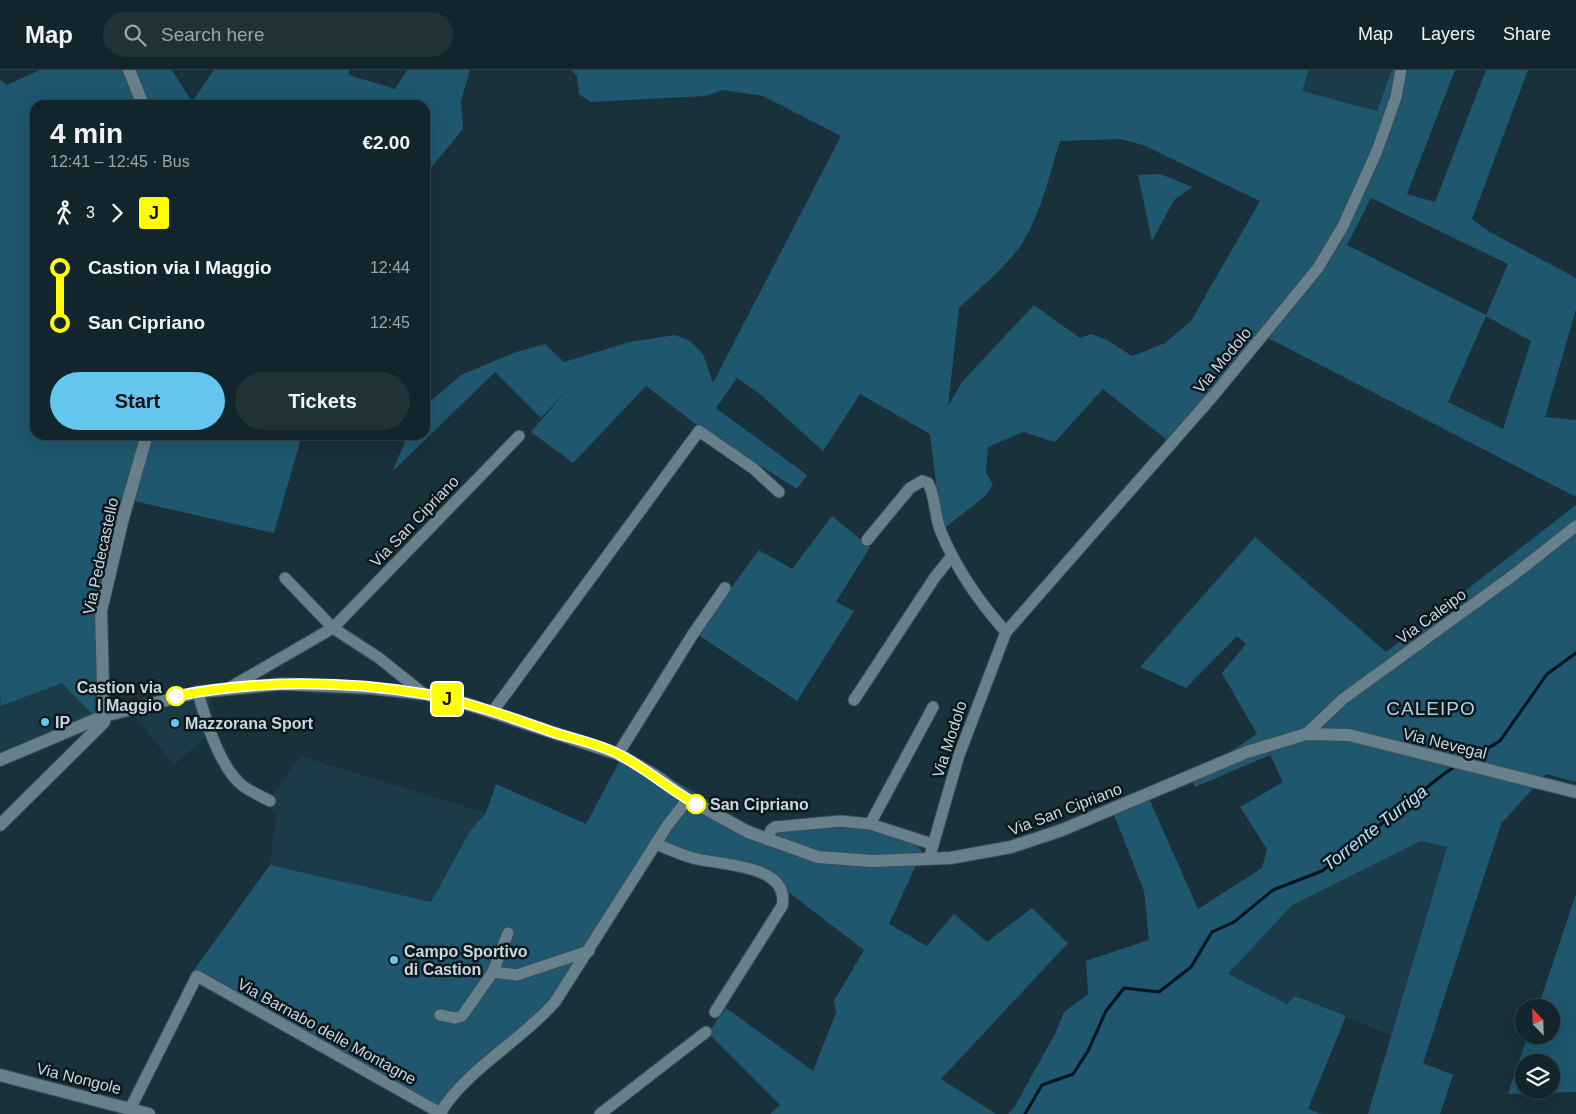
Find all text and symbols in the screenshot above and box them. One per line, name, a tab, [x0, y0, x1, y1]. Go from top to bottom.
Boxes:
search box	[103, 12, 453, 57]
text: Map	[25, 21, 73, 48]
icon: search	[121, 21, 149, 49]
text: Search here	[161, 24, 265, 45]
text: Map	[1358, 24, 1393, 44]
text: Layers	[1421, 24, 1475, 44]
text: Share	[1503, 24, 1551, 44]
text: 4 min	[50, 118, 123, 149]
text: €2.00	[362, 132, 410, 153]
text: 12:41 – 12:45 · Bus	[50, 153, 190, 170]
icon: walk	[50, 199, 78, 227]
icon: forward	[103, 199, 131, 227]
text: J	[149, 203, 159, 223]
text: 3	[86, 204, 95, 221]
text: Castion via I Maggio	[88, 257, 272, 278]
text: 12:44	[370, 259, 410, 276]
text: San Cipriano	[88, 312, 205, 333]
text: 12:45	[370, 314, 410, 331]
street label: Via Modolo	[1190, 324, 1255, 396]
button: Start	[50, 372, 225, 430]
button: Tickets	[235, 372, 410, 430]
street label: Via San Cipriano	[367, 472, 462, 570]
street label: Via Pedecastello	[80, 496, 121, 616]
street label: Via Caleipo	[1393, 586, 1469, 647]
place label: Castion via I Maggio	[77, 679, 162, 714]
line badge: J	[431, 683, 463, 715]
marker: Castion via I Maggio	[166, 686, 186, 706]
text: J	[442, 689, 452, 709]
district label: CALEIPO	[1386, 698, 1476, 719]
street label: Via Modolo	[929, 699, 970, 780]
place label: IP	[55, 714, 70, 731]
place label: Mazzorana Sport	[185, 715, 314, 732]
marker: IP	[39, 716, 51, 728]
marker: Mazzorana Sport	[169, 717, 181, 729]
street label: Via Nevegal	[1401, 725, 1489, 762]
street label: Via San Cipriano	[1006, 780, 1124, 839]
water label: Torrente Turriga	[1319, 781, 1431, 875]
marker: San Cipriano	[686, 794, 706, 814]
place label: San Cipriano	[710, 796, 809, 813]
place label: Campo Sportivo di Castion	[404, 943, 528, 978]
marker: Campo Sportivo di Castion	[388, 954, 400, 966]
street label: Via Barnabo delle Montagne	[234, 975, 419, 1088]
north arrow	[1515, 999, 1560, 1044]
map controls	[1515, 999, 1560, 1099]
button: layers	[1515, 1054, 1560, 1099]
street label: Via Nongole	[35, 1060, 123, 1097]

